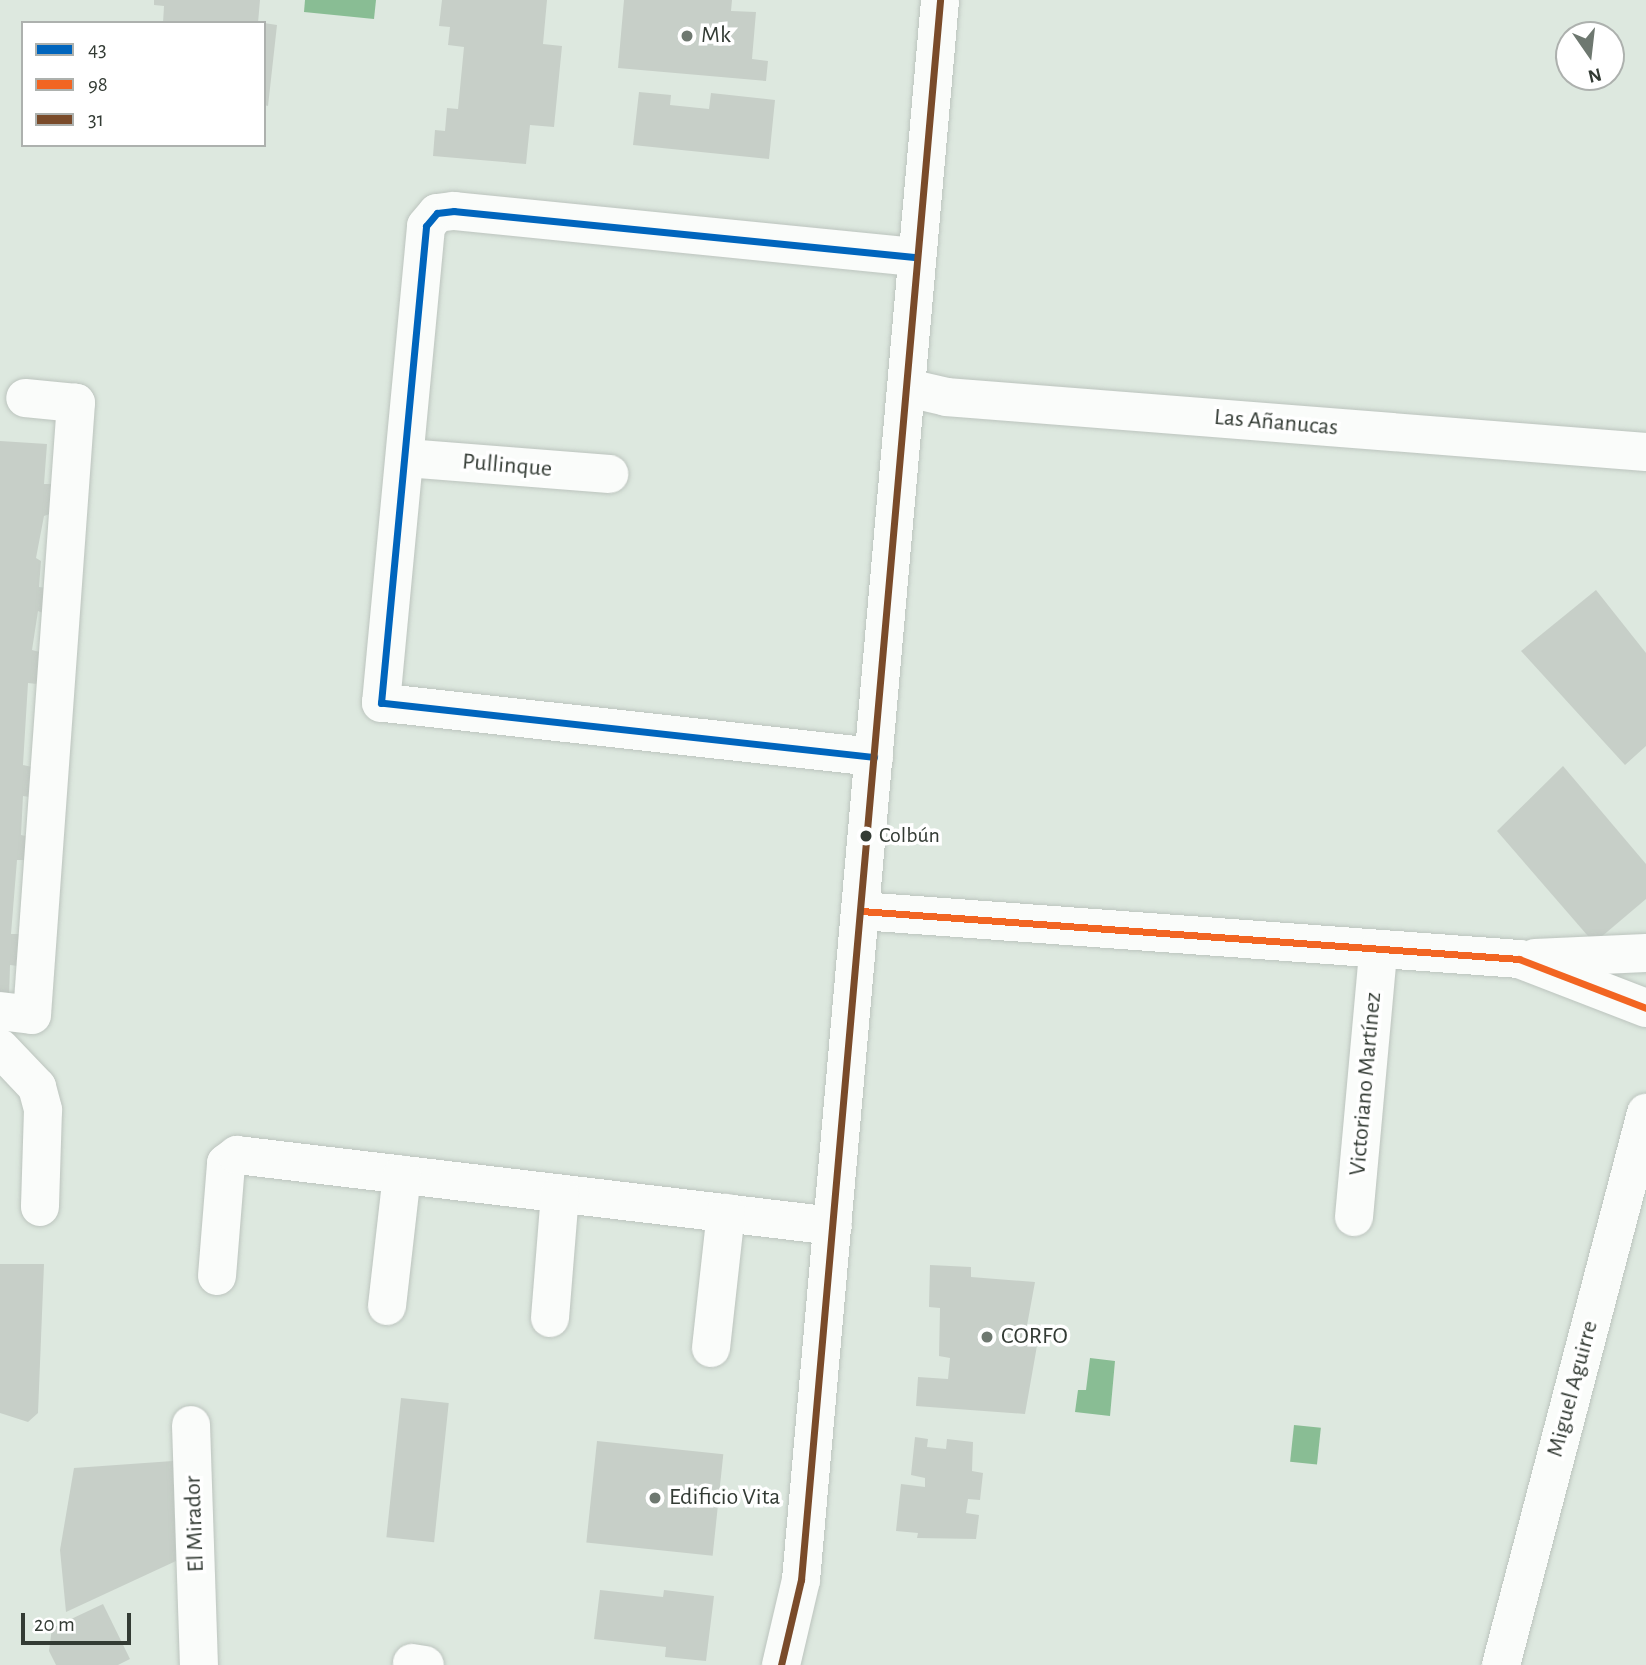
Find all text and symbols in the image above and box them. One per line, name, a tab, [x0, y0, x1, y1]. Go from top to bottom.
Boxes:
legend	[21, 21, 266, 147]
north arrow	[1555, 21, 1625, 91]
place label: Mk	[701, 22, 731, 50]
marker: Mk	[679, 28, 695, 44]
text: 43	[88, 39, 107, 60]
text: N	[1586, 64, 1603, 86]
text: 98	[88, 74, 108, 95]
text: 31	[88, 109, 104, 130]
street label: Las Añanucas	[1213, 403, 1339, 443]
street label: Pullinque	[461, 448, 553, 484]
place label: Colbún	[879, 823, 940, 849]
marker: Colbún	[859, 829, 873, 843]
street label: Victoriano Martínez	[1344, 991, 1388, 1177]
street label: Miguel Aguirre	[1541, 1318, 1605, 1460]
place label: CORFO	[1001, 1323, 1068, 1351]
marker: CORFO	[979, 1329, 995, 1345]
street label: El Mirador	[179, 1475, 211, 1573]
place label: Edificio Vita	[669, 1484, 780, 1512]
marker: Edificio Vita	[647, 1490, 663, 1506]
scale bar	[24, 1598, 135, 1642]
text: 20 m	[34, 1614, 75, 1635]

